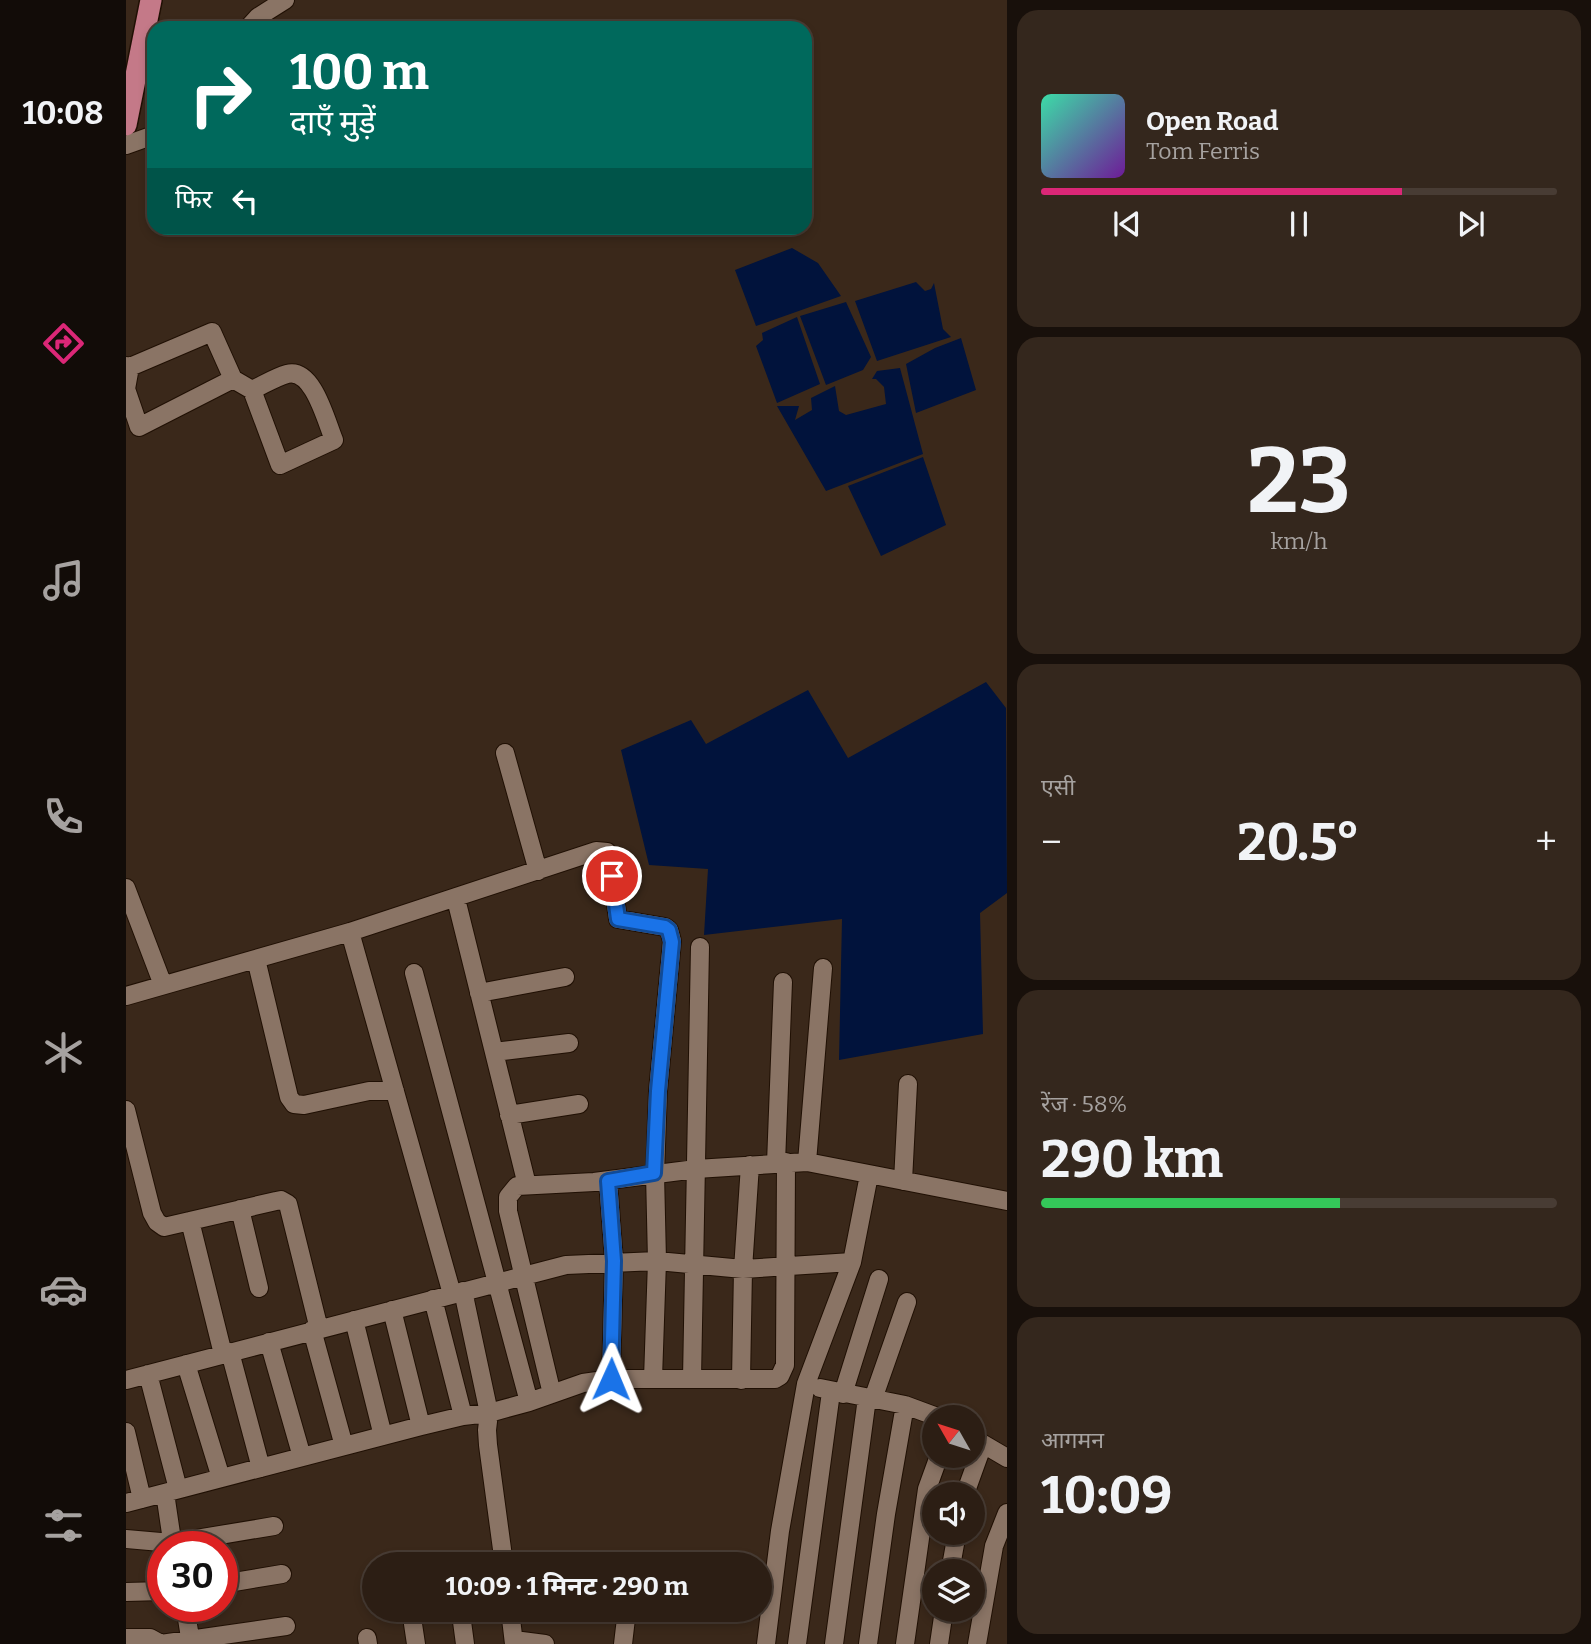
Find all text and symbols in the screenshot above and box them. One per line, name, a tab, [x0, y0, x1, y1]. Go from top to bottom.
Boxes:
text: 100 m	[290, 43, 429, 102]
icon: right	[175, 49, 266, 140]
text: 10:08	[22, 94, 104, 132]
text: दाएँ मुड़ें	[290, 103, 376, 141]
text: Open Road	[1146, 106, 1278, 137]
text: Tom Ferris	[1146, 137, 1260, 165]
icon: left	[226, 182, 264, 220]
text: फिर	[175, 184, 212, 215]
icon: previous	[1108, 205, 1146, 243]
icon: pause	[1280, 205, 1318, 243]
icon: next	[1452, 205, 1490, 243]
icon: directions	[39, 319, 88, 368]
text: 23	[1247, 427, 1351, 536]
text: km/h	[1271, 527, 1327, 555]
icon: music	[39, 556, 88, 605]
text: एसी	[1041, 773, 1075, 801]
icon: phone	[39, 792, 88, 841]
text: 20.5°	[1237, 811, 1360, 874]
text: −	[1041, 819, 1062, 865]
text: +	[1535, 819, 1557, 865]
pin	[582, 846, 642, 906]
icon: arrive	[593, 857, 631, 895]
icon: climate	[39, 1028, 88, 1077]
text: रेंज · 58%	[1041, 1090, 1127, 1118]
text: 290 km	[1041, 1128, 1223, 1191]
icon: car	[39, 1265, 88, 1314]
position arrow	[574, 1342, 648, 1416]
north arrow	[922, 1405, 985, 1468]
map controls	[922, 1405, 985, 1622]
text: आगमन	[1041, 1426, 1104, 1454]
text: 10:09	[1041, 1464, 1172, 1527]
button: sound	[922, 1482, 985, 1545]
icon: filters	[39, 1501, 88, 1550]
speed limit sign: 30	[147, 1531, 238, 1622]
button: layers	[922, 1559, 985, 1622]
text: 10:09 · 1 मिनट · 290 m	[446, 1571, 689, 1602]

